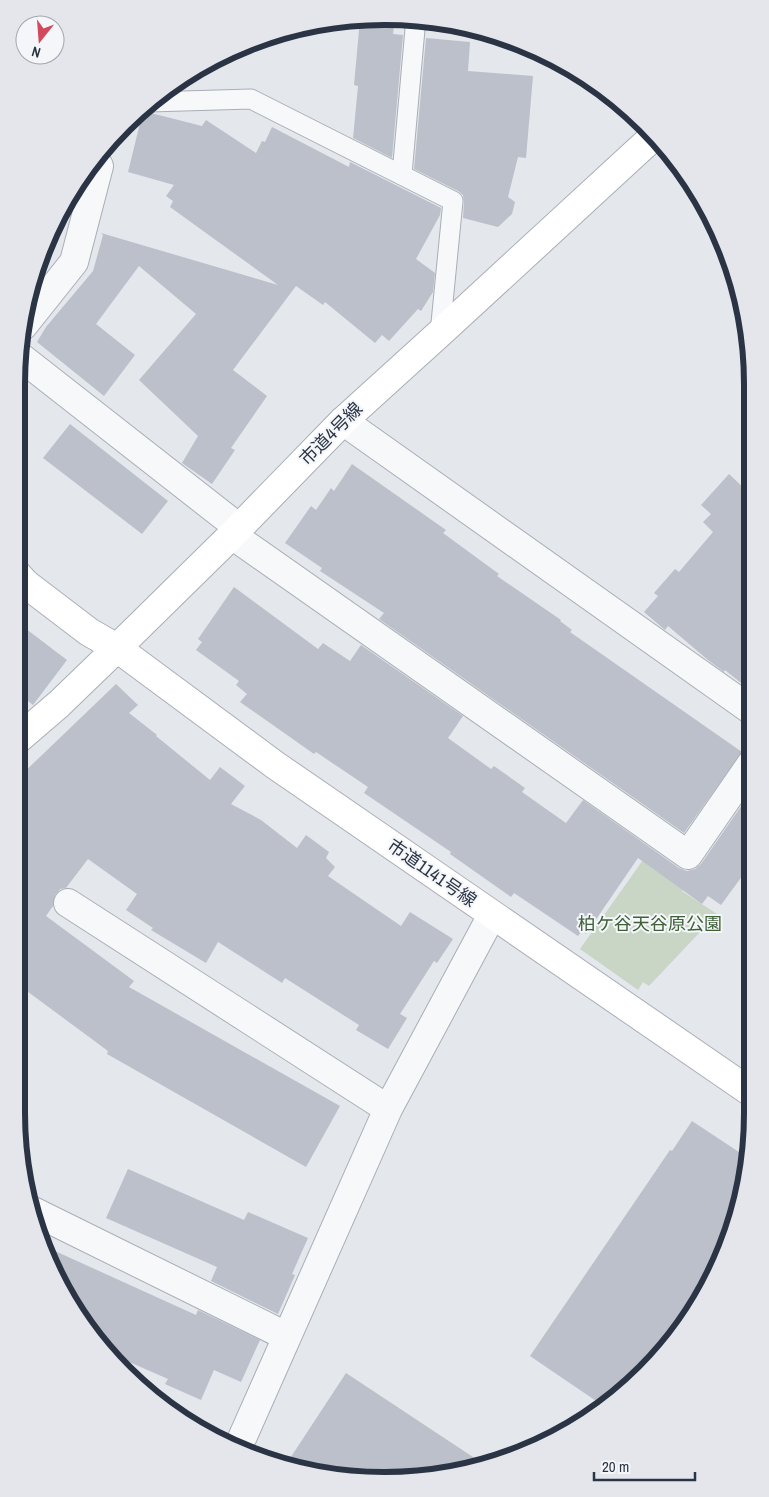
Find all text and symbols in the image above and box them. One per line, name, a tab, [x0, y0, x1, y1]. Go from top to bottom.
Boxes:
north arrow	[15, 15, 65, 65]
text: N	[30, 43, 43, 62]
street label: 市道4号線	[293, 396, 368, 471]
street label: 市道1141号線	[383, 833, 482, 913]
park label: 柏ケ谷天谷原公園	[578, 911, 722, 936]
scale bar	[594, 1450, 695, 1482]
text: 20 m	[602, 1456, 629, 1477]

